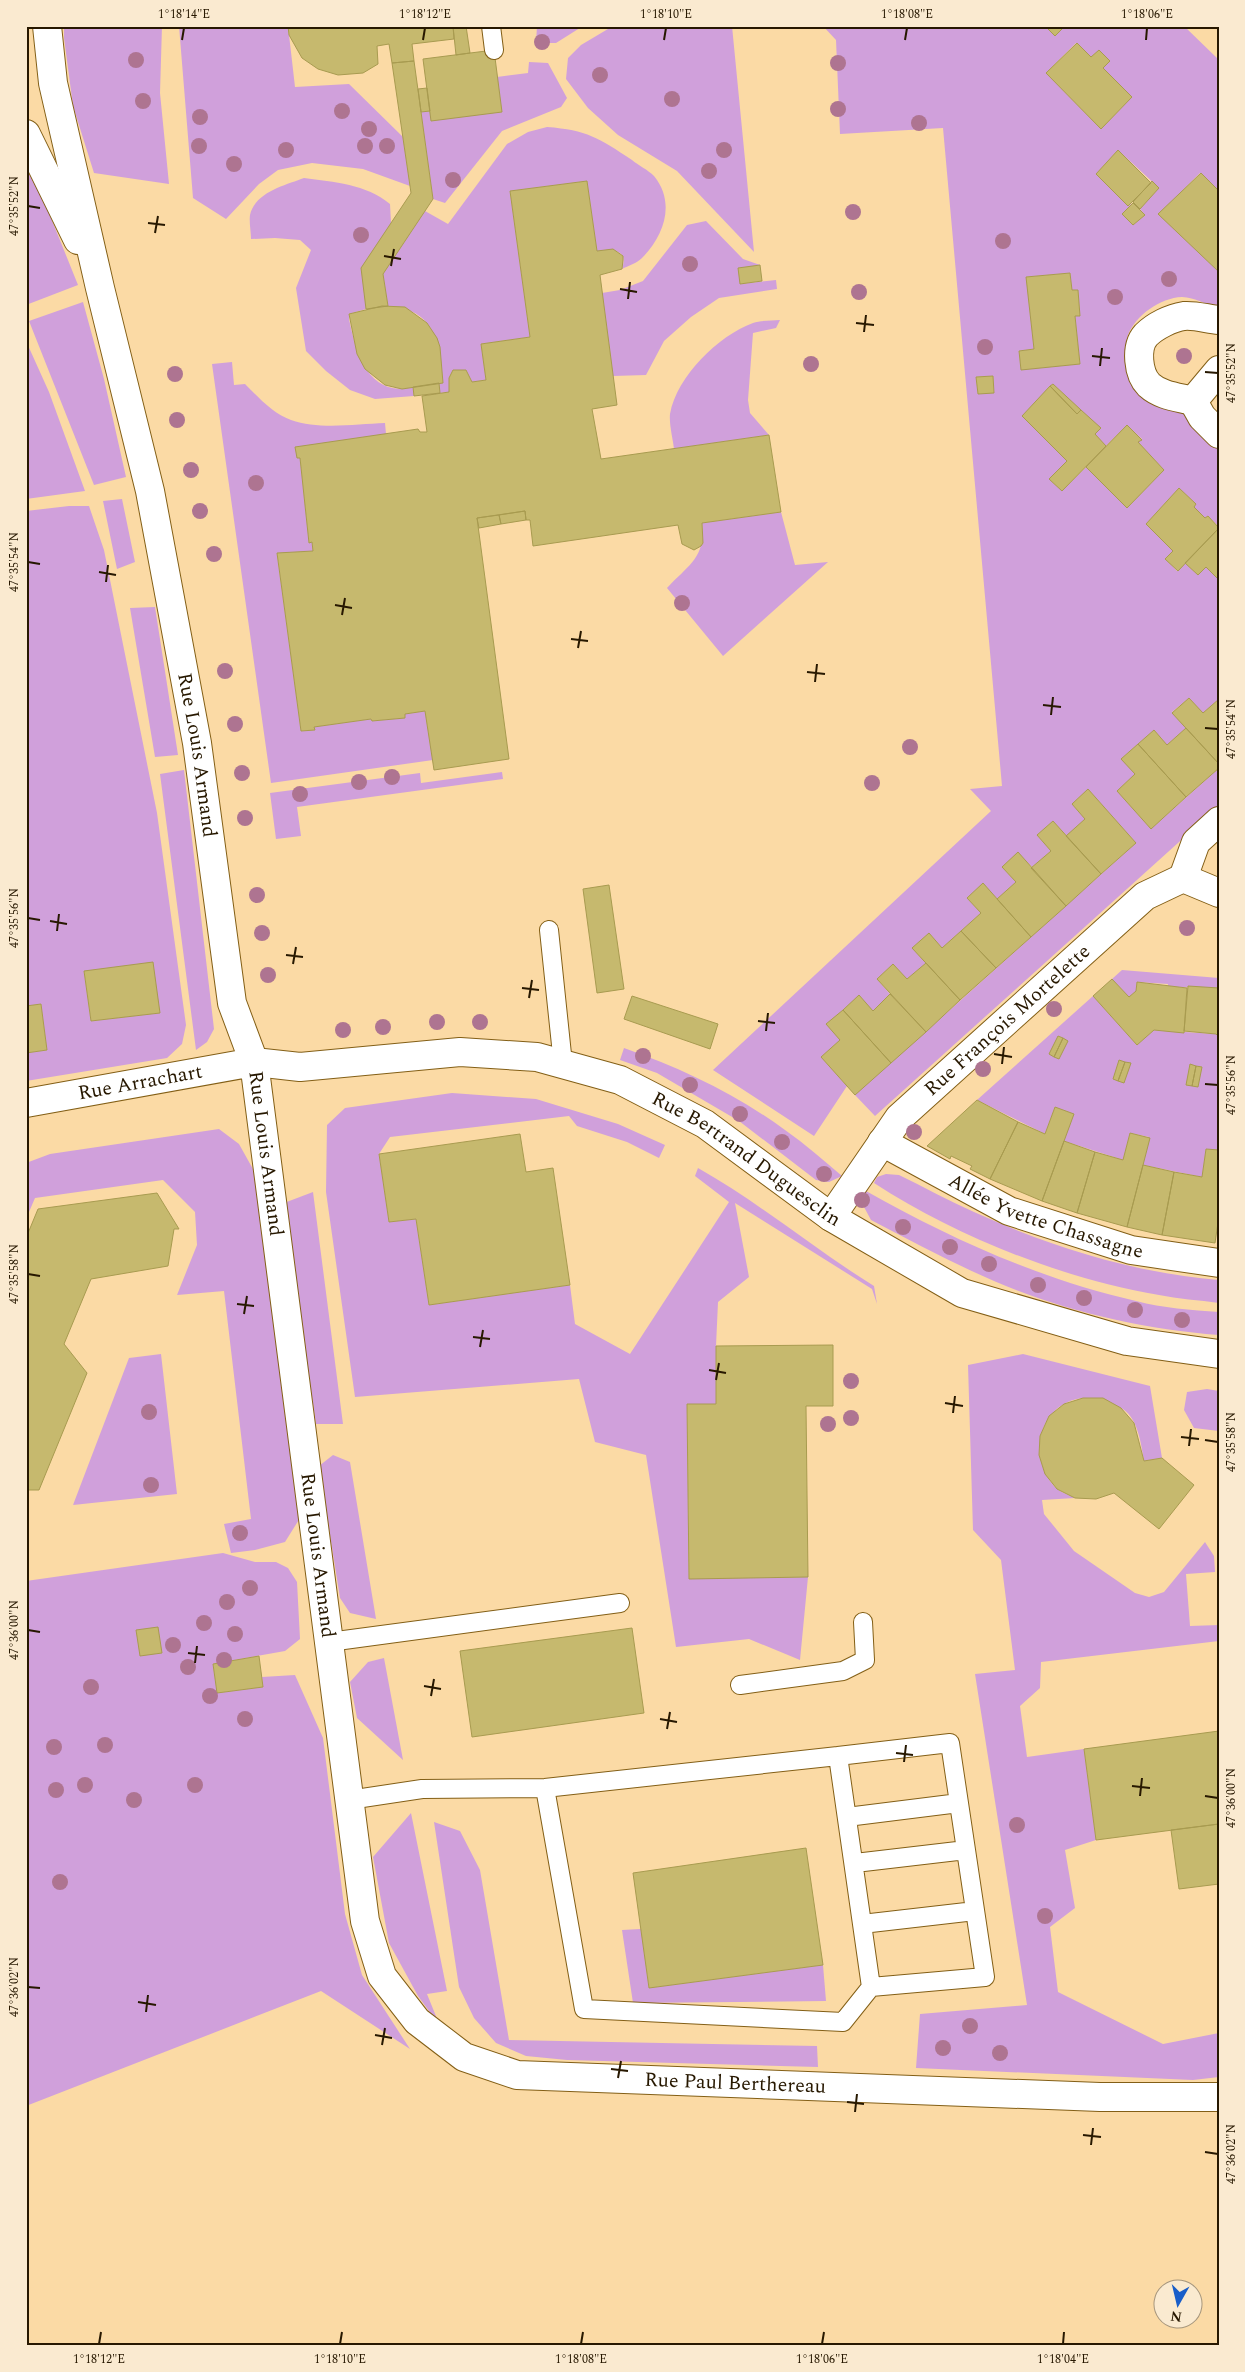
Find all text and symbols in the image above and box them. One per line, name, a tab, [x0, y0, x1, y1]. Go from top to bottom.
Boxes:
text: 1°18'14"E	[158, 5, 210, 24]
text: 1°18'12"E	[399, 5, 451, 24]
text: 1°18'10"E	[640, 5, 692, 24]
text: 1°18'08"E	[881, 5, 933, 24]
text: 1°18'06"E	[1121, 5, 1173, 24]
text: 47°35'52"N	[5, 176, 24, 236]
text: 47°35'52"N	[1222, 343, 1241, 403]
text: 47°35'54"N	[5, 532, 24, 592]
street label: Rue Louis Armand	[169, 670, 225, 839]
text: 47°35'54"N	[1222, 699, 1241, 759]
text: 47°35'56"N	[5, 888, 24, 948]
street label: Rue François Mortelette	[917, 937, 1097, 1103]
text: 47°35'56"N	[1222, 1055, 1241, 1115]
street label: Rue Arrachart	[76, 1057, 205, 1108]
street label: Rue Louis Armand	[240, 1069, 291, 1238]
street label: Rue Bertrand Duguesclin	[646, 1084, 846, 1234]
street label: Allée Yvette Chassagne	[943, 1166, 1145, 1267]
text: 47°35'58"N	[5, 1244, 24, 1304]
text: 47°35'58"N	[1222, 1412, 1241, 1472]
street label: Rue Louis Armand	[292, 1471, 343, 1640]
text: 47°36'00"N	[5, 1600, 24, 1660]
text: 47°36'00"N	[1222, 1768, 1241, 1828]
text: 47°36'02"N	[5, 1957, 24, 2017]
street label: Rue Paul Berthereau	[644, 2065, 827, 2102]
text: 47°36'02"N	[1222, 2124, 1241, 2184]
north arrow	[1152, 2280, 1202, 2330]
text: N	[1169, 2305, 1183, 2328]
text: 1°18'12"E	[73, 2350, 125, 2369]
text: 1°18'10"E	[314, 2350, 366, 2369]
text: 1°18'08"E	[555, 2350, 607, 2369]
text: 1°18'06"E	[796, 2350, 848, 2369]
text: 1°18'04"E	[1037, 2350, 1089, 2369]

